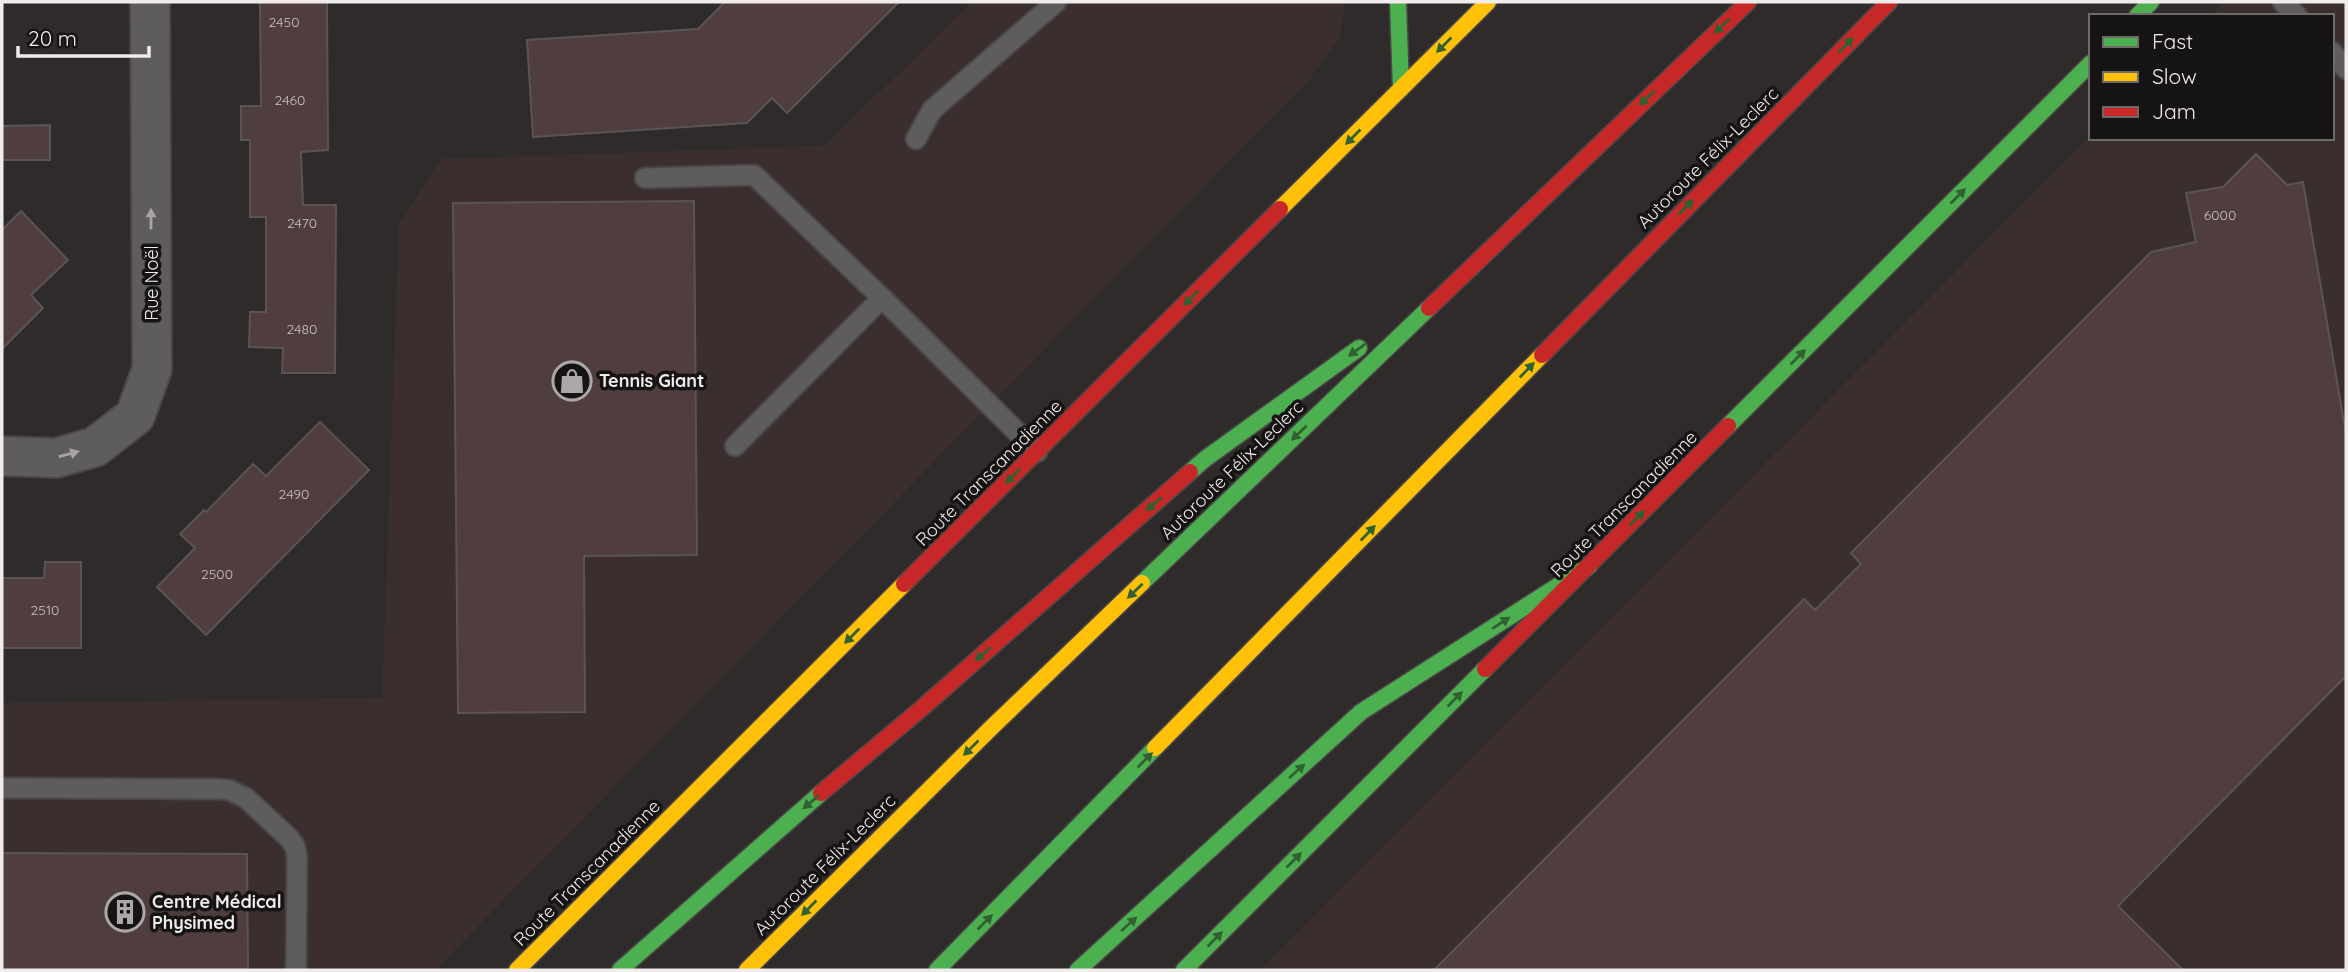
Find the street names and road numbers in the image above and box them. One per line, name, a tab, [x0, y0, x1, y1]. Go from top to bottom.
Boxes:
street label: Autoroute Félix-Leclerc	[1632, 82, 1783, 233]
street label: Rue Noël	[140, 245, 163, 321]
street label: Route Transcanadienne	[911, 395, 1067, 551]
street label: Autoroute Félix-Leclerc	[1155, 395, 1308, 544]
street label: Route Transcanadienne	[1546, 426, 1702, 582]
street label: Autoroute Félix-Leclerc	[749, 789, 900, 940]
street label: Route Transcanadienne	[509, 795, 665, 951]

